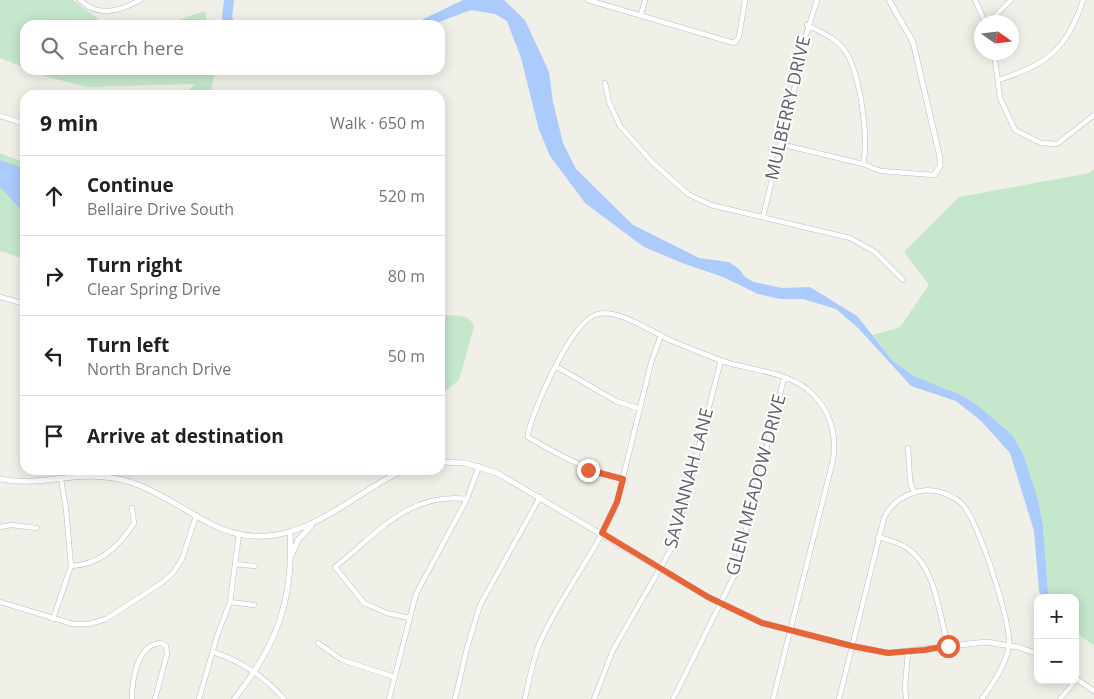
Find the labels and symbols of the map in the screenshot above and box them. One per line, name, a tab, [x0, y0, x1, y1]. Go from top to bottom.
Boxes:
north arrow	[974, 15, 1019, 60]
street label: MULBERRY DRIVE	[759, 33, 815, 182]
street label: GLEN MEADOW DRIVE	[719, 392, 791, 578]
street label: SAVANNAH LANE	[658, 405, 718, 550]
route end	[577, 459, 600, 482]
route start	[937, 635, 960, 658]

